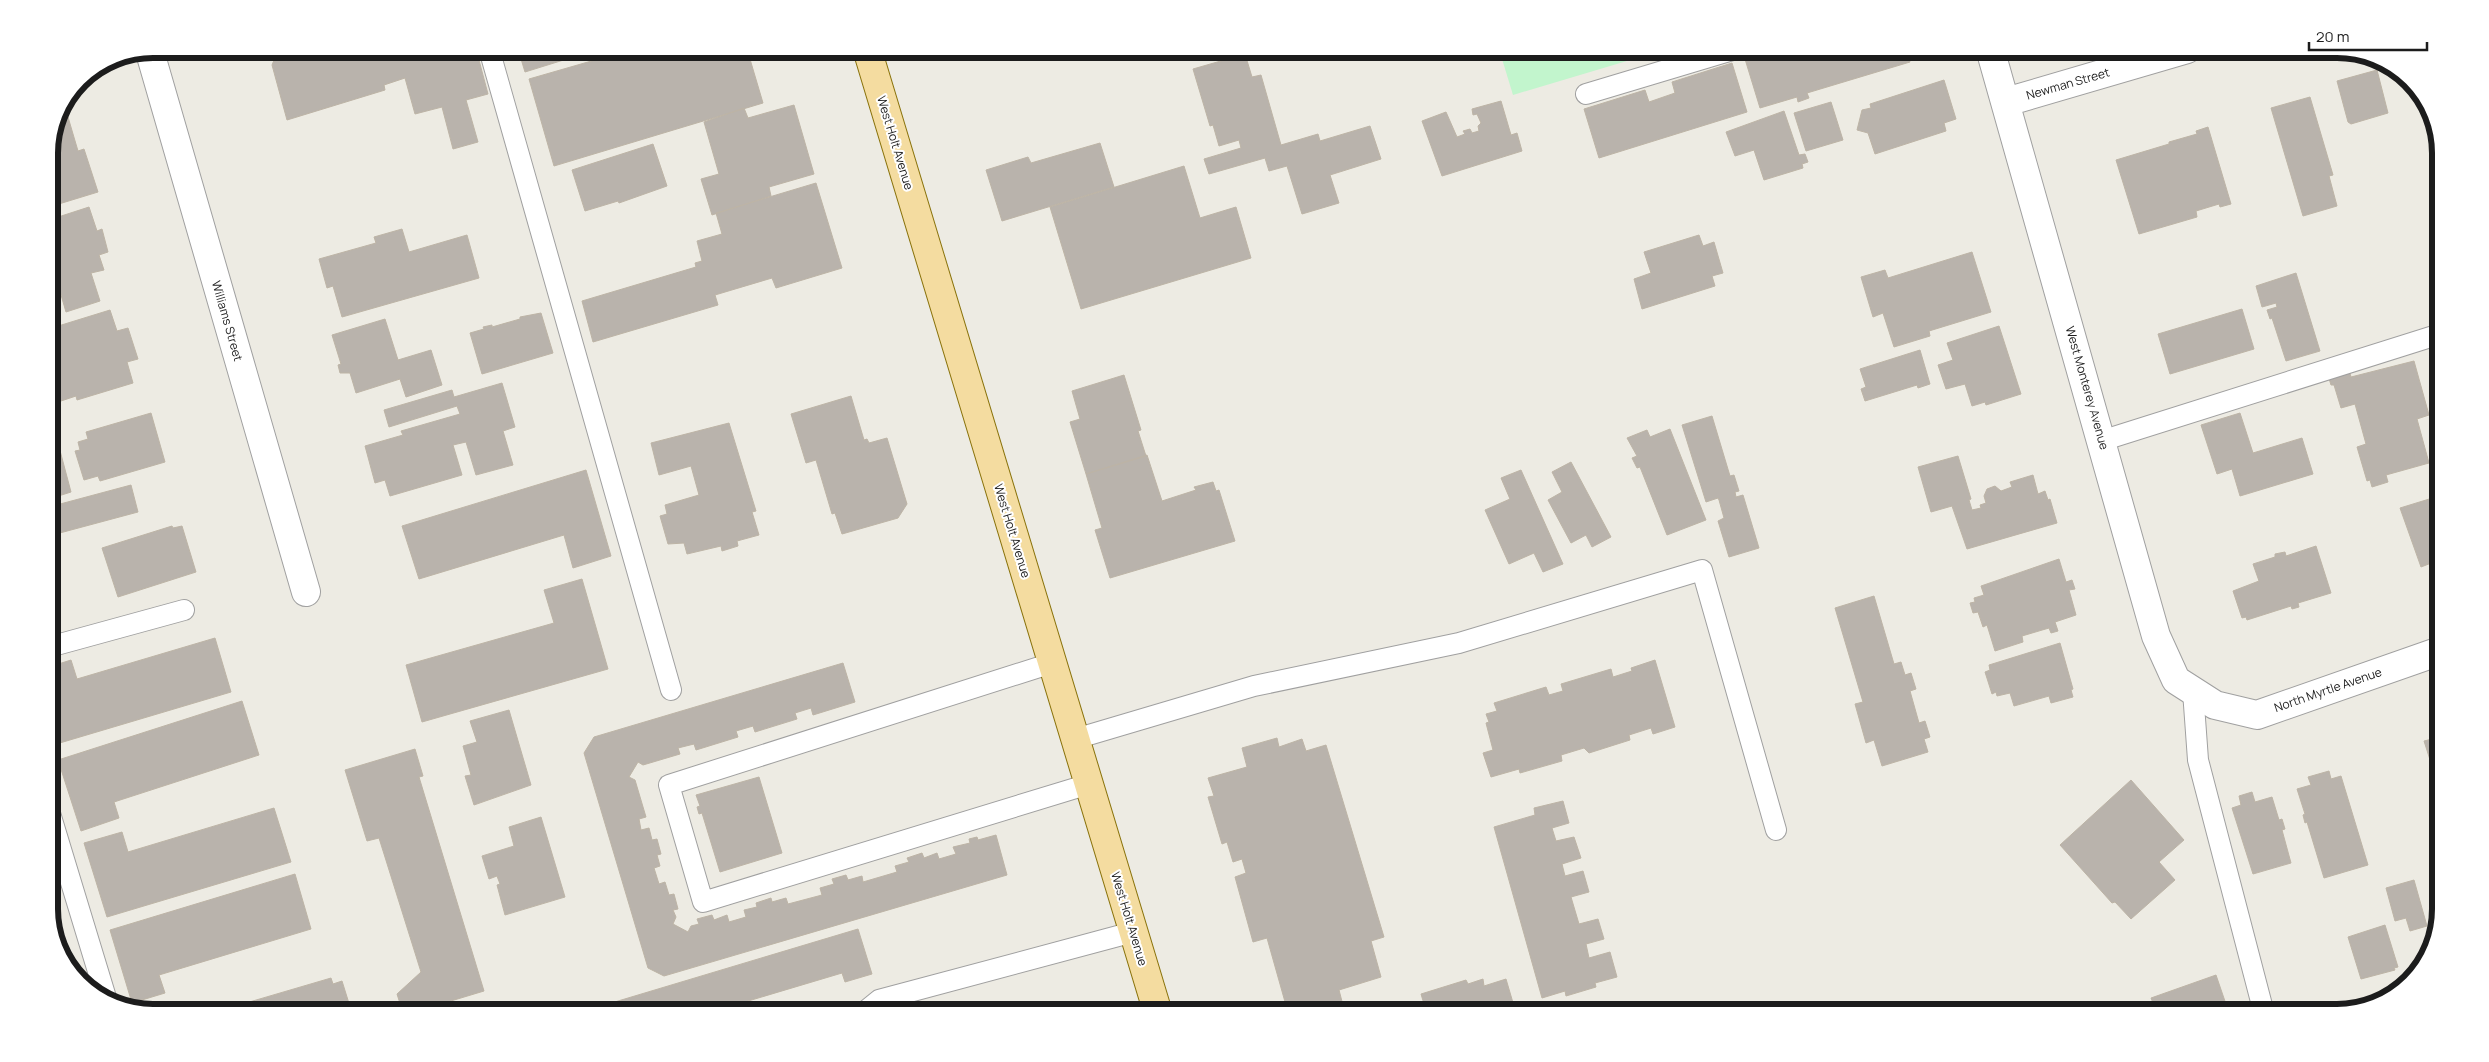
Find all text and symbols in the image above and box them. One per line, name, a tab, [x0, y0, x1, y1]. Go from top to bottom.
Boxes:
scale bar	[2309, 20, 2426, 52]
text: 20 m	[2316, 26, 2349, 47]
street label: Newman Street	[2024, 63, 2112, 104]
street label: West Holt Avenue	[873, 94, 918, 192]
street label: Williams Street	[208, 279, 247, 363]
street label: West Monterey Avenue	[2062, 324, 2113, 452]
street label: West Holt Avenue	[990, 482, 1035, 580]
street label: North Myrtle Avenue	[2272, 663, 2384, 716]
street label: West Holt Avenue	[1107, 870, 1152, 968]

